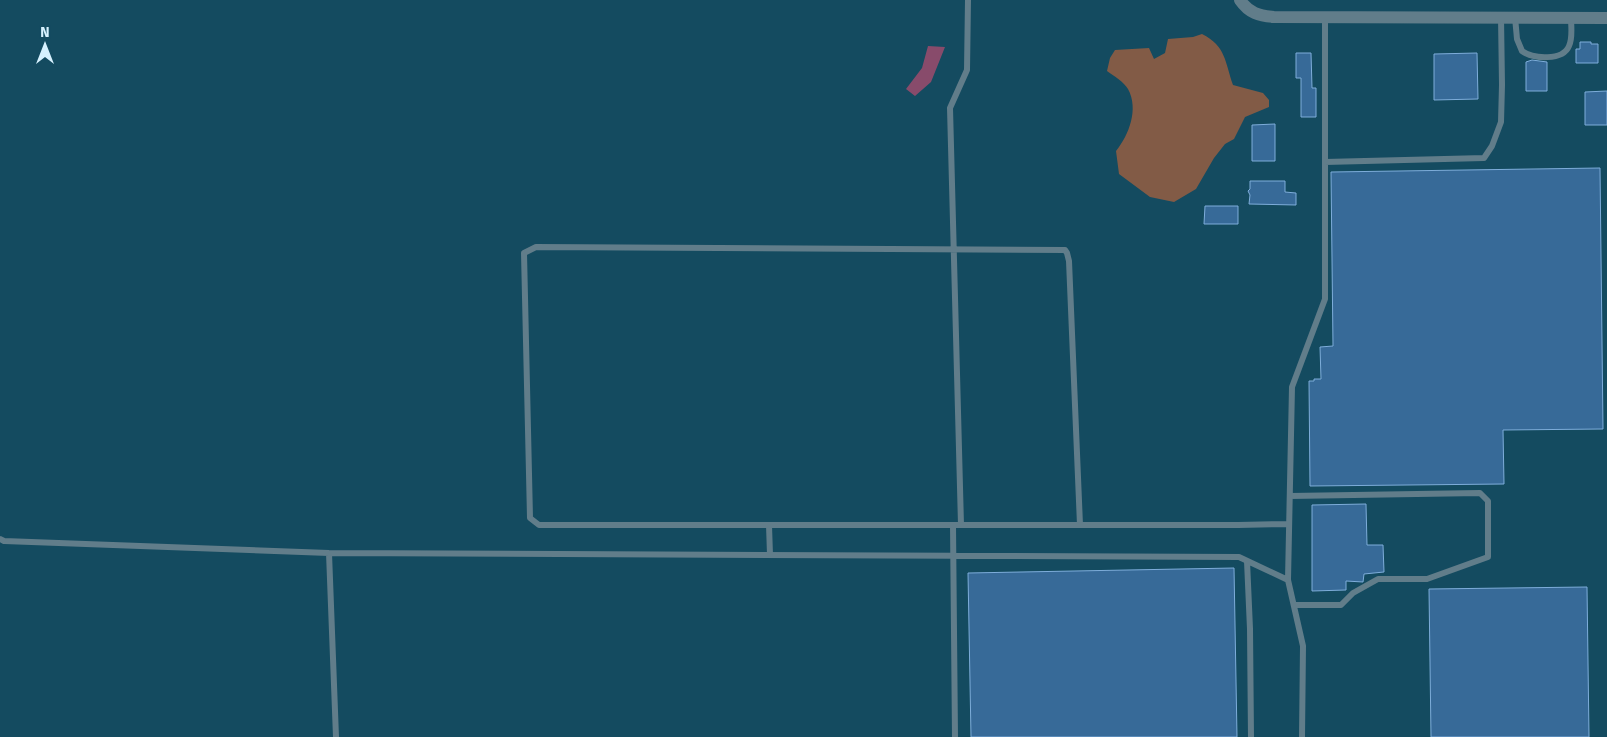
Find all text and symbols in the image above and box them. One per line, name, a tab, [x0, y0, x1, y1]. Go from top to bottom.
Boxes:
north arrow	[20, 20, 70, 70]
text: N	[40, 24, 50, 41]

